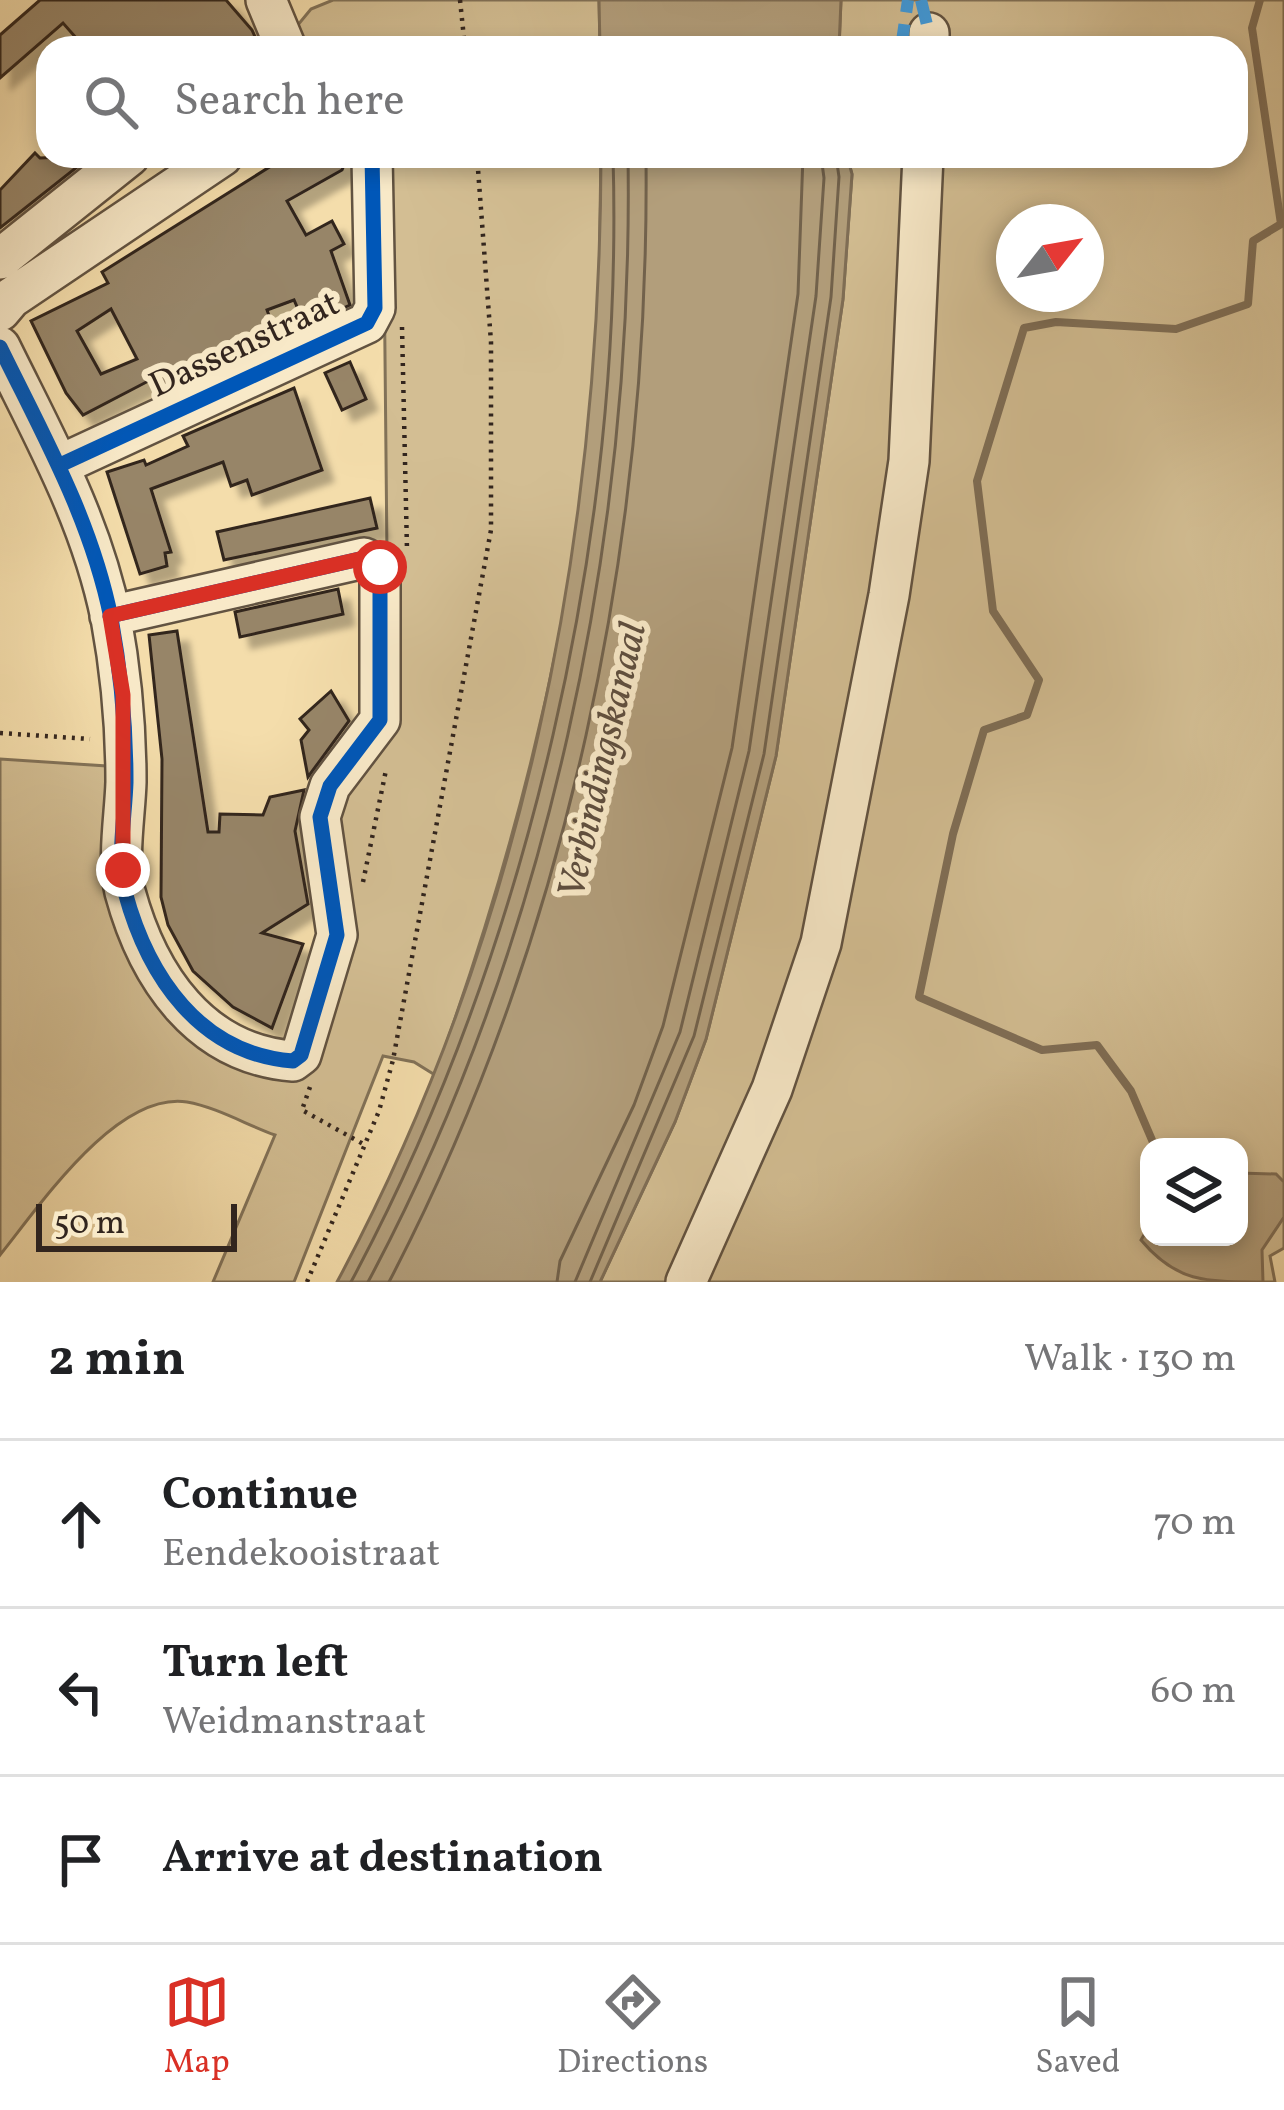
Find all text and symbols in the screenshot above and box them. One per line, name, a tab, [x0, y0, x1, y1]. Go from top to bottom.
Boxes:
search box	[36, 36, 1248, 168]
icon: search	[78, 69, 144, 135]
text: Search here	[174, 71, 405, 134]
north arrow	[996, 204, 1104, 312]
street label: Dassenstraat	[142, 280, 348, 412]
route start	[353, 540, 407, 594]
water label: Verbindingskanaal	[546, 617, 662, 905]
route end	[96, 843, 150, 897]
map controls	[1140, 1138, 1248, 1246]
button: layers	[1140, 1138, 1248, 1246]
scale bar	[36, 1198, 237, 1251]
text: 50 m	[54, 1202, 125, 1248]
text: 2 min	[48, 1325, 186, 1396]
text: Walk · 130 m	[1024, 1333, 1236, 1387]
text: Continue	[162, 1465, 358, 1528]
icon: ahead	[48, 1491, 114, 1557]
text: 70 m	[1153, 1497, 1236, 1551]
text: Eendekooistraat	[162, 1528, 440, 1582]
text: Turn left	[162, 1633, 348, 1696]
icon: left	[48, 1659, 114, 1725]
text: 60 m	[1151, 1665, 1236, 1719]
text: Weidmanstraat	[162, 1696, 426, 1750]
icon: arrive	[48, 1827, 114, 1893]
text: Arrive at destination	[162, 1828, 603, 1891]
tab: Map	[164, 1969, 230, 2087]
tab: Directions	[557, 1969, 708, 2087]
tab: Saved	[1035, 1969, 1120, 2087]

